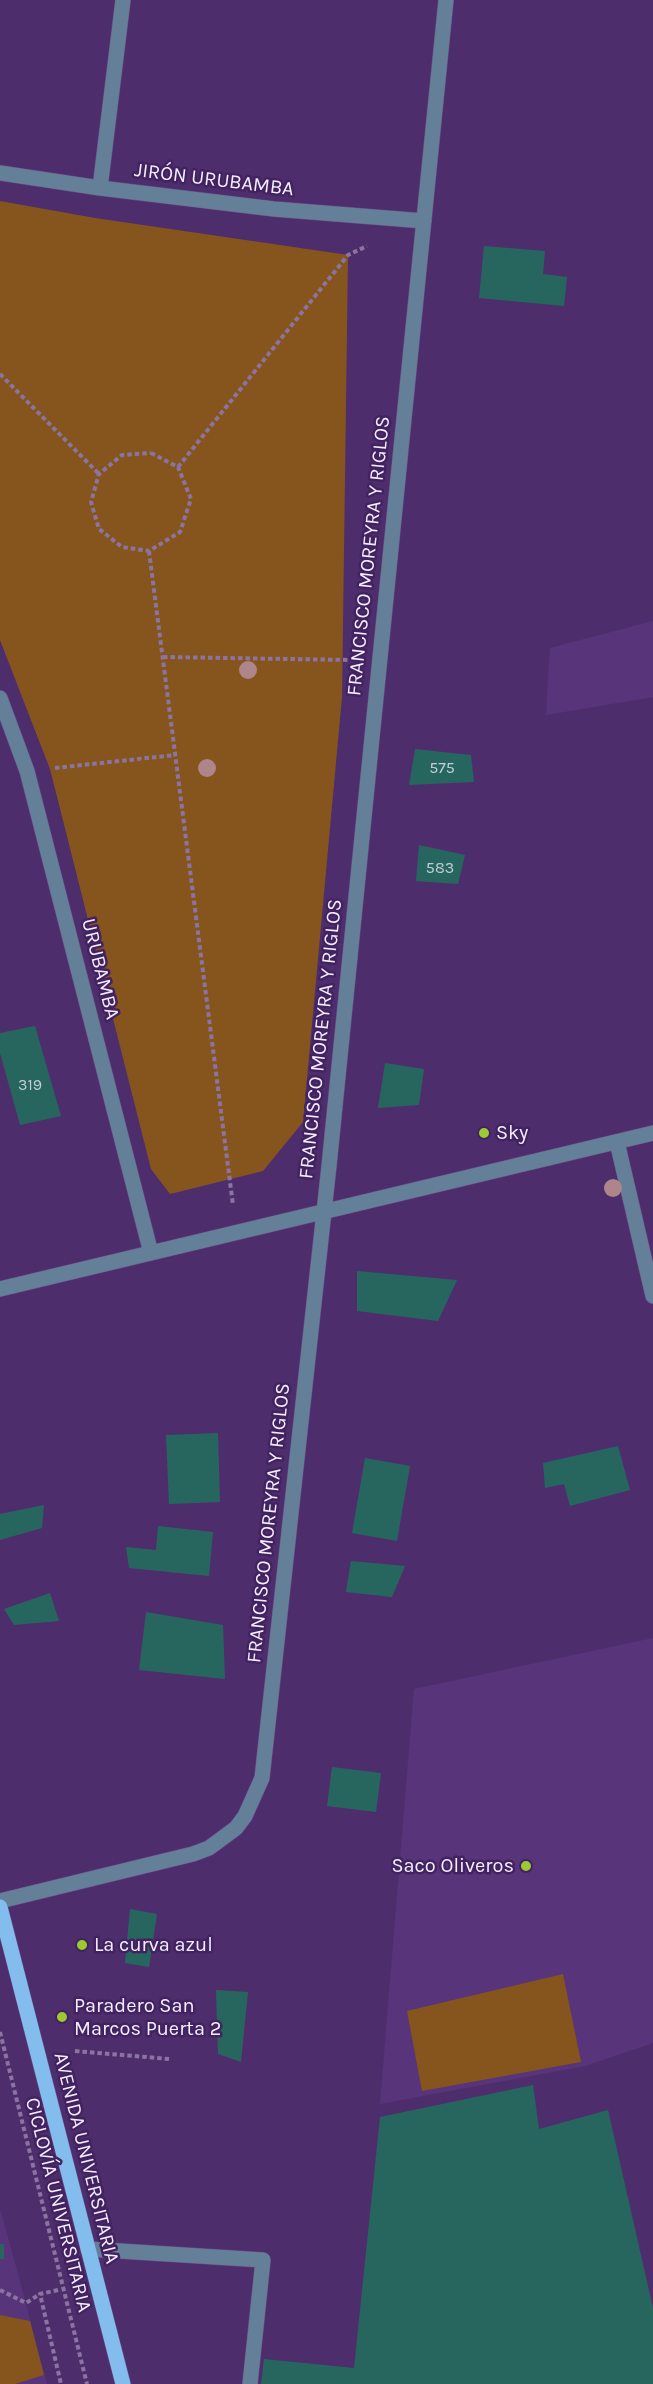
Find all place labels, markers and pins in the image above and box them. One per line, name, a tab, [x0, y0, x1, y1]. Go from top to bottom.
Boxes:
place label: Sky	[496, 1121, 528, 1145]
marker: Sky	[477, 1126, 491, 1140]
place label: Saco Oliveros	[391, 1854, 514, 1878]
marker: Saco Oliveros	[519, 1859, 533, 1873]
place label: La curva azul	[94, 1933, 213, 1957]
marker: La curva azul	[75, 1938, 89, 1952]
place label: Paradero San Marcos Puerta 2	[74, 1994, 221, 2041]
marker: Paradero San Marcos Puerta 2	[55, 2010, 69, 2024]

